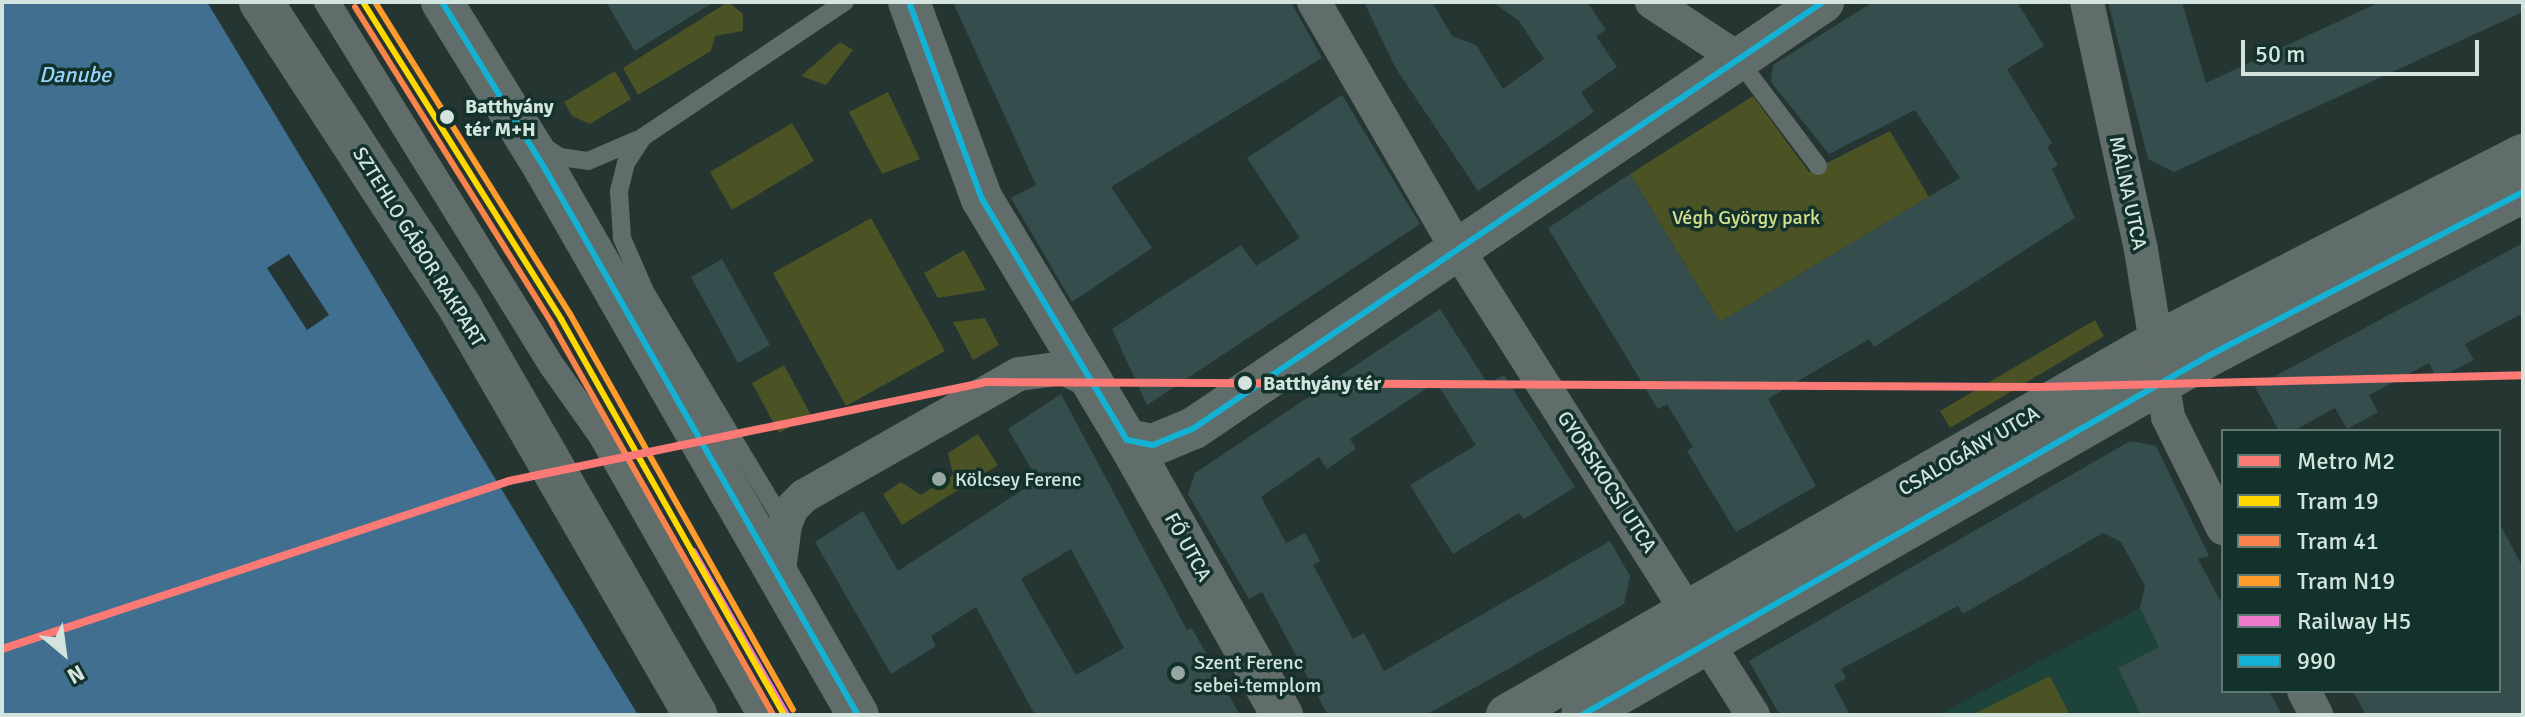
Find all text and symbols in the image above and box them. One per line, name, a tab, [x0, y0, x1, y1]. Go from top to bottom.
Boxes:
scale bar	[2245, 24, 2483, 74]
text: 50 m	[2255, 39, 2305, 69]
water label: Danube	[39, 62, 111, 88]
place label: Batthyány tér M+H	[465, 94, 554, 141]
marker: Batthyány tér M+H	[436, 106, 458, 128]
street label: MÁLNA UTCA	[2104, 134, 2152, 252]
street label: SZTEHLO GÁBOR RAKPART	[348, 143, 490, 351]
park label: Végh György park	[1672, 205, 1820, 229]
place label: Batthyány tér	[1263, 371, 1381, 395]
marker: Batthyány tér	[1234, 372, 1256, 394]
street label: CSALOGÁNY UTCA	[1894, 401, 2044, 501]
street label: GYORSKOCSI UTCA	[1552, 407, 1662, 557]
legend	[2221, 429, 2501, 693]
text: Metro M2	[2297, 446, 2395, 476]
place label: Kölcsey Ferenc	[955, 467, 1082, 491]
marker: Kölcsey Ferenc	[930, 470, 948, 488]
text: Tram 19	[2297, 486, 2379, 516]
street label: FŐ UTCA	[1159, 508, 1217, 586]
text: Tram 41	[2297, 526, 2379, 556]
text: Tram N19	[2297, 566, 2395, 596]
text: Railway H5	[2297, 606, 2411, 636]
north arrow	[24, 613, 104, 693]
text: 990	[2297, 646, 2336, 676]
place label: Szent Ferenc sebei-templom	[1194, 650, 1321, 697]
text: N	[63, 659, 89, 690]
marker: Szent Ferenc sebei-templom	[1169, 664, 1187, 682]

